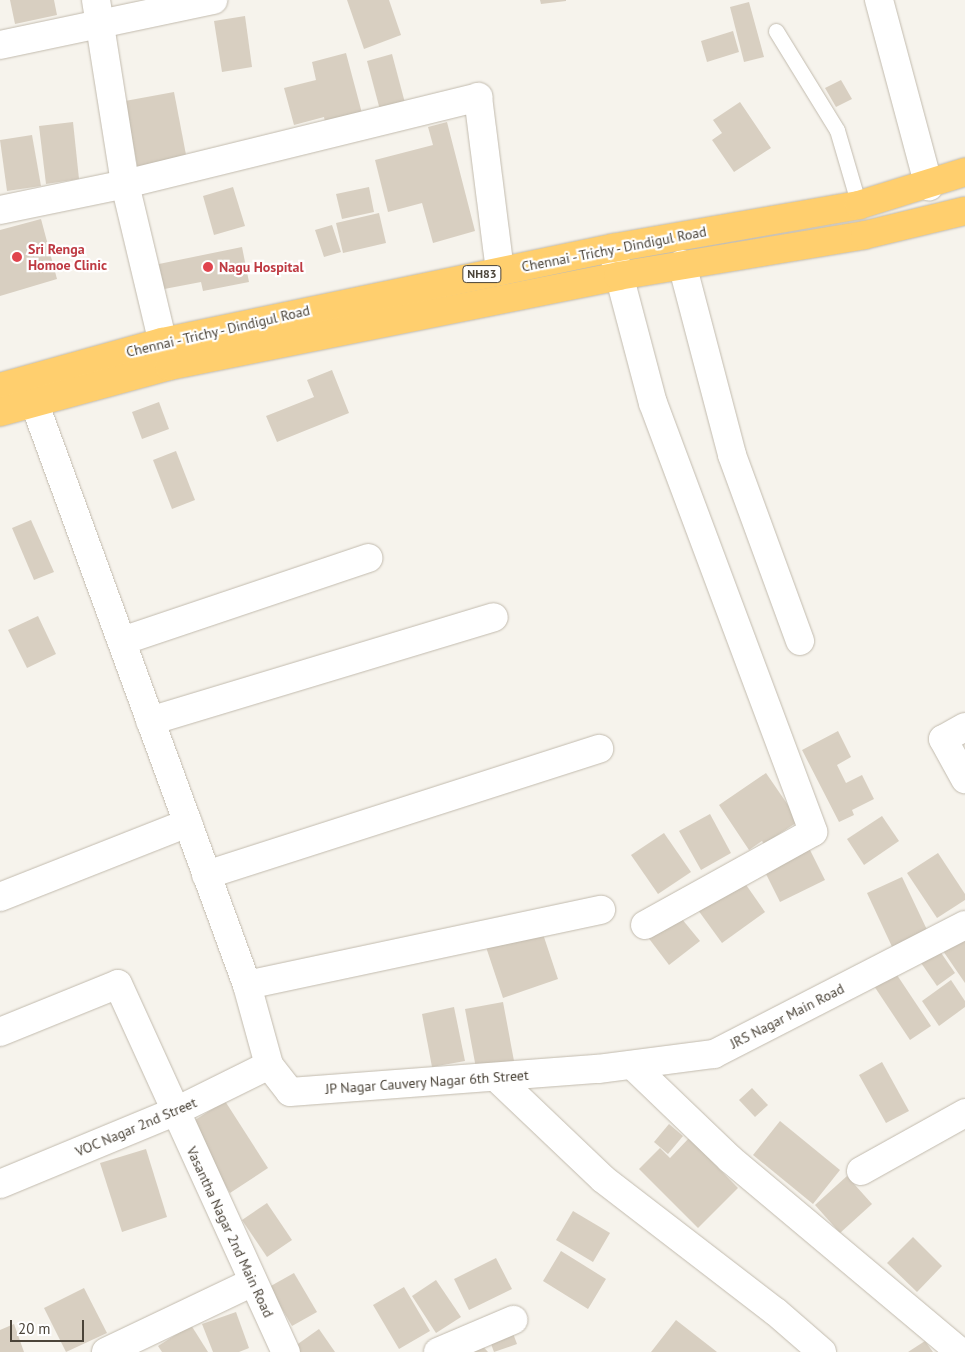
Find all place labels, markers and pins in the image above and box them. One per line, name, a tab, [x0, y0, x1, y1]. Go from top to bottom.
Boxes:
place label: Sri Renga Homoe Clinic	[28, 241, 107, 274]
marker: Sri Renga Homoe Clinic	[10, 250, 24, 264]
place label: Nagu Hospital	[219, 259, 304, 275]
marker: Nagu Hospital	[201, 260, 215, 274]

